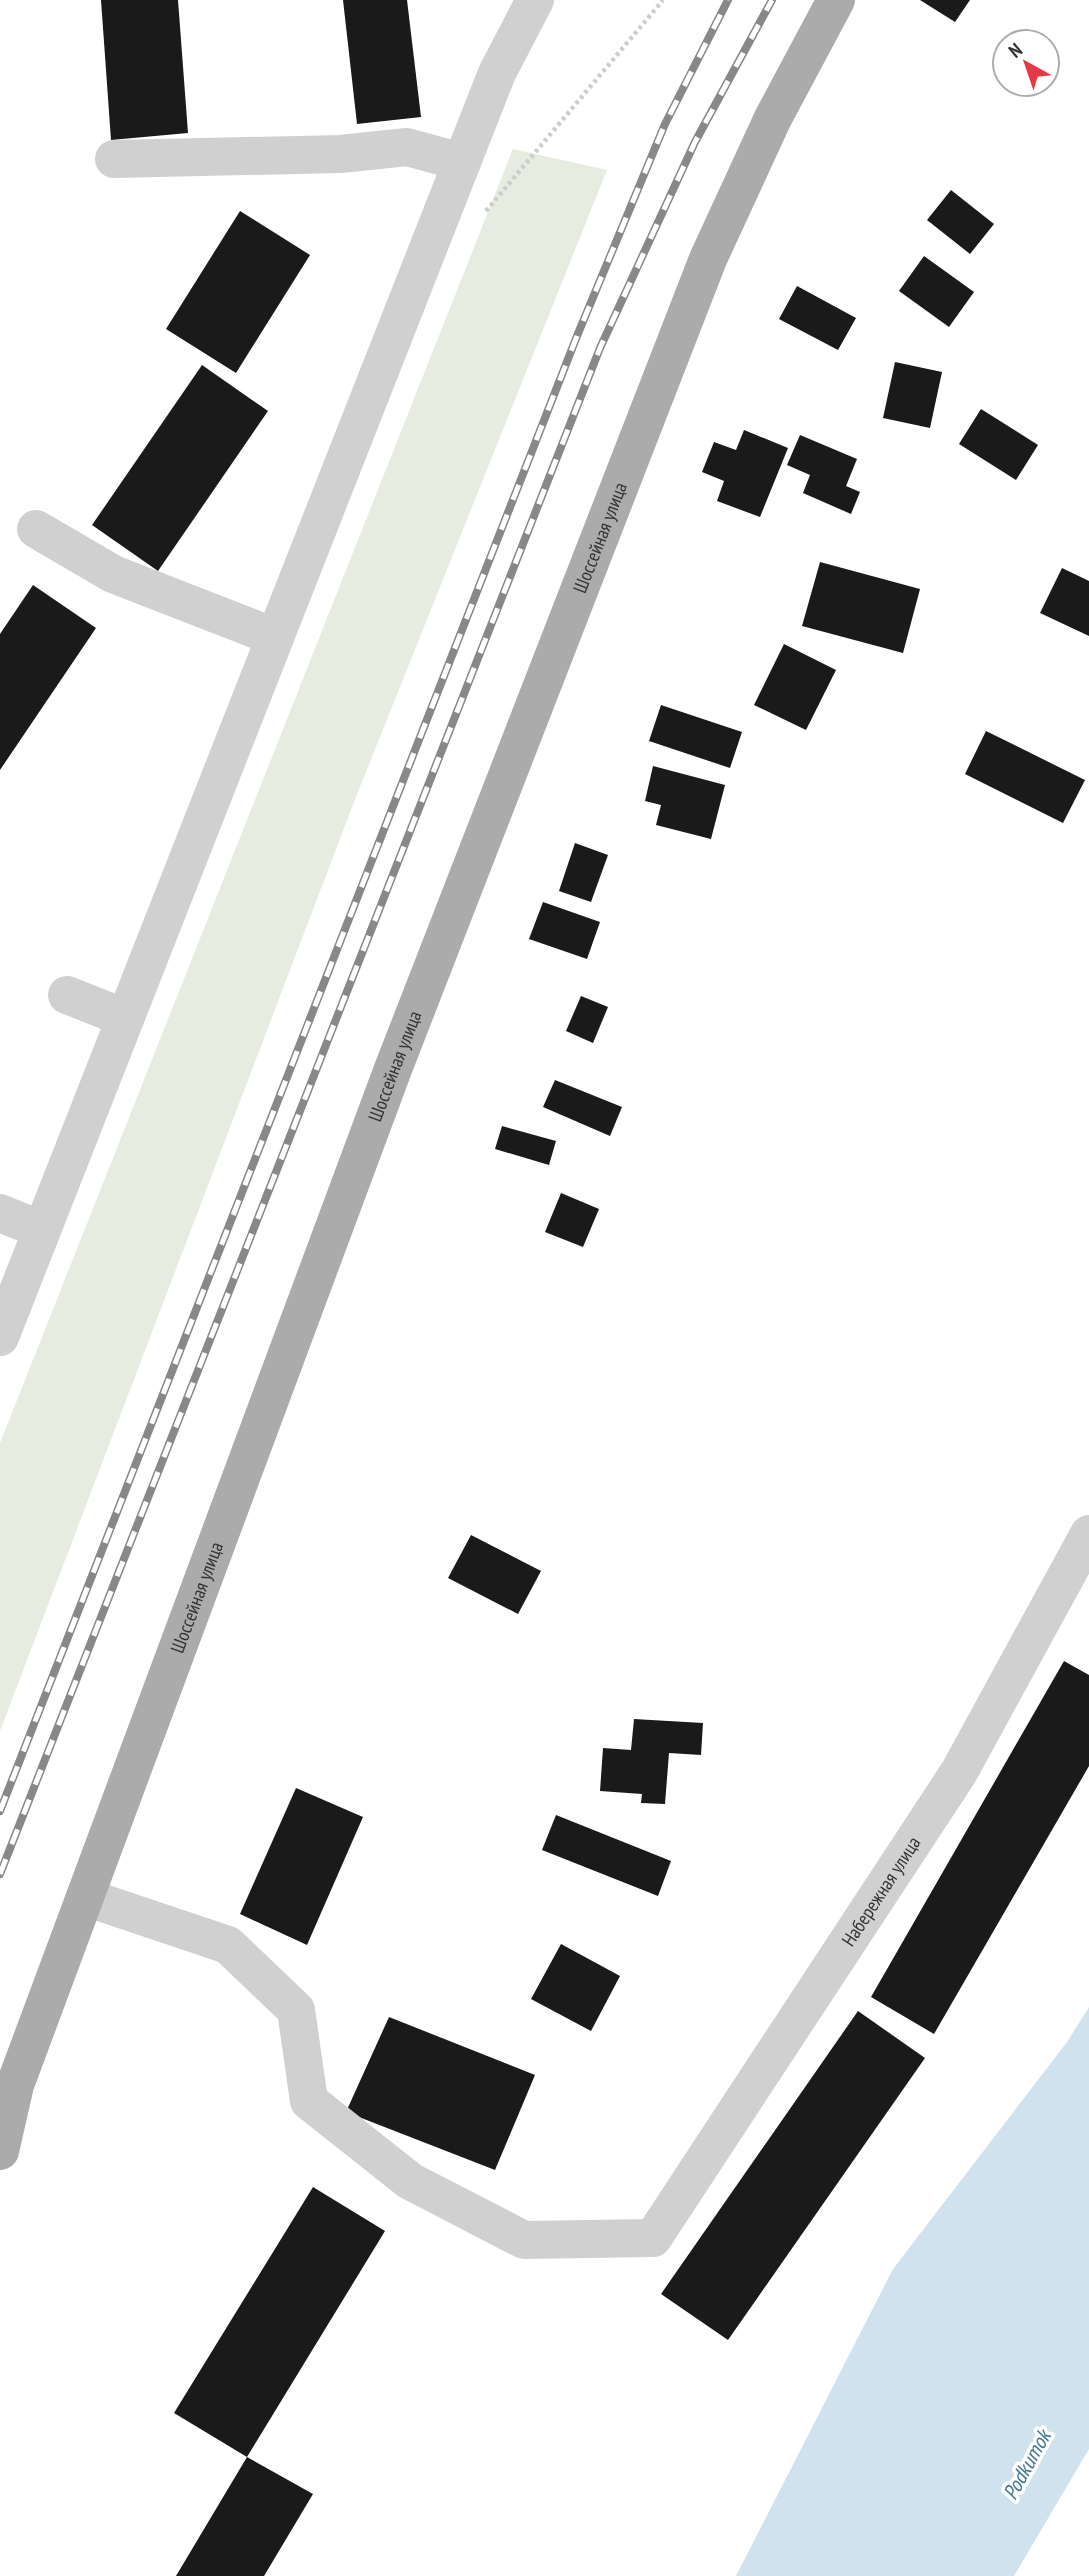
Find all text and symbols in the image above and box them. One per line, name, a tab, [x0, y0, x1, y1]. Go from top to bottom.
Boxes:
north arrow	[991, 28, 1061, 98]
text: N	[1003, 37, 1027, 62]
street label: Шоссейная улица	[567, 479, 632, 596]
street label: Шоссейная улица	[363, 1007, 427, 1125]
street label: Шоссейная улица	[165, 1538, 228, 1656]
street label: Набережная улица	[836, 1832, 925, 1951]
water label: Podkumok	[997, 2423, 1058, 2504]

